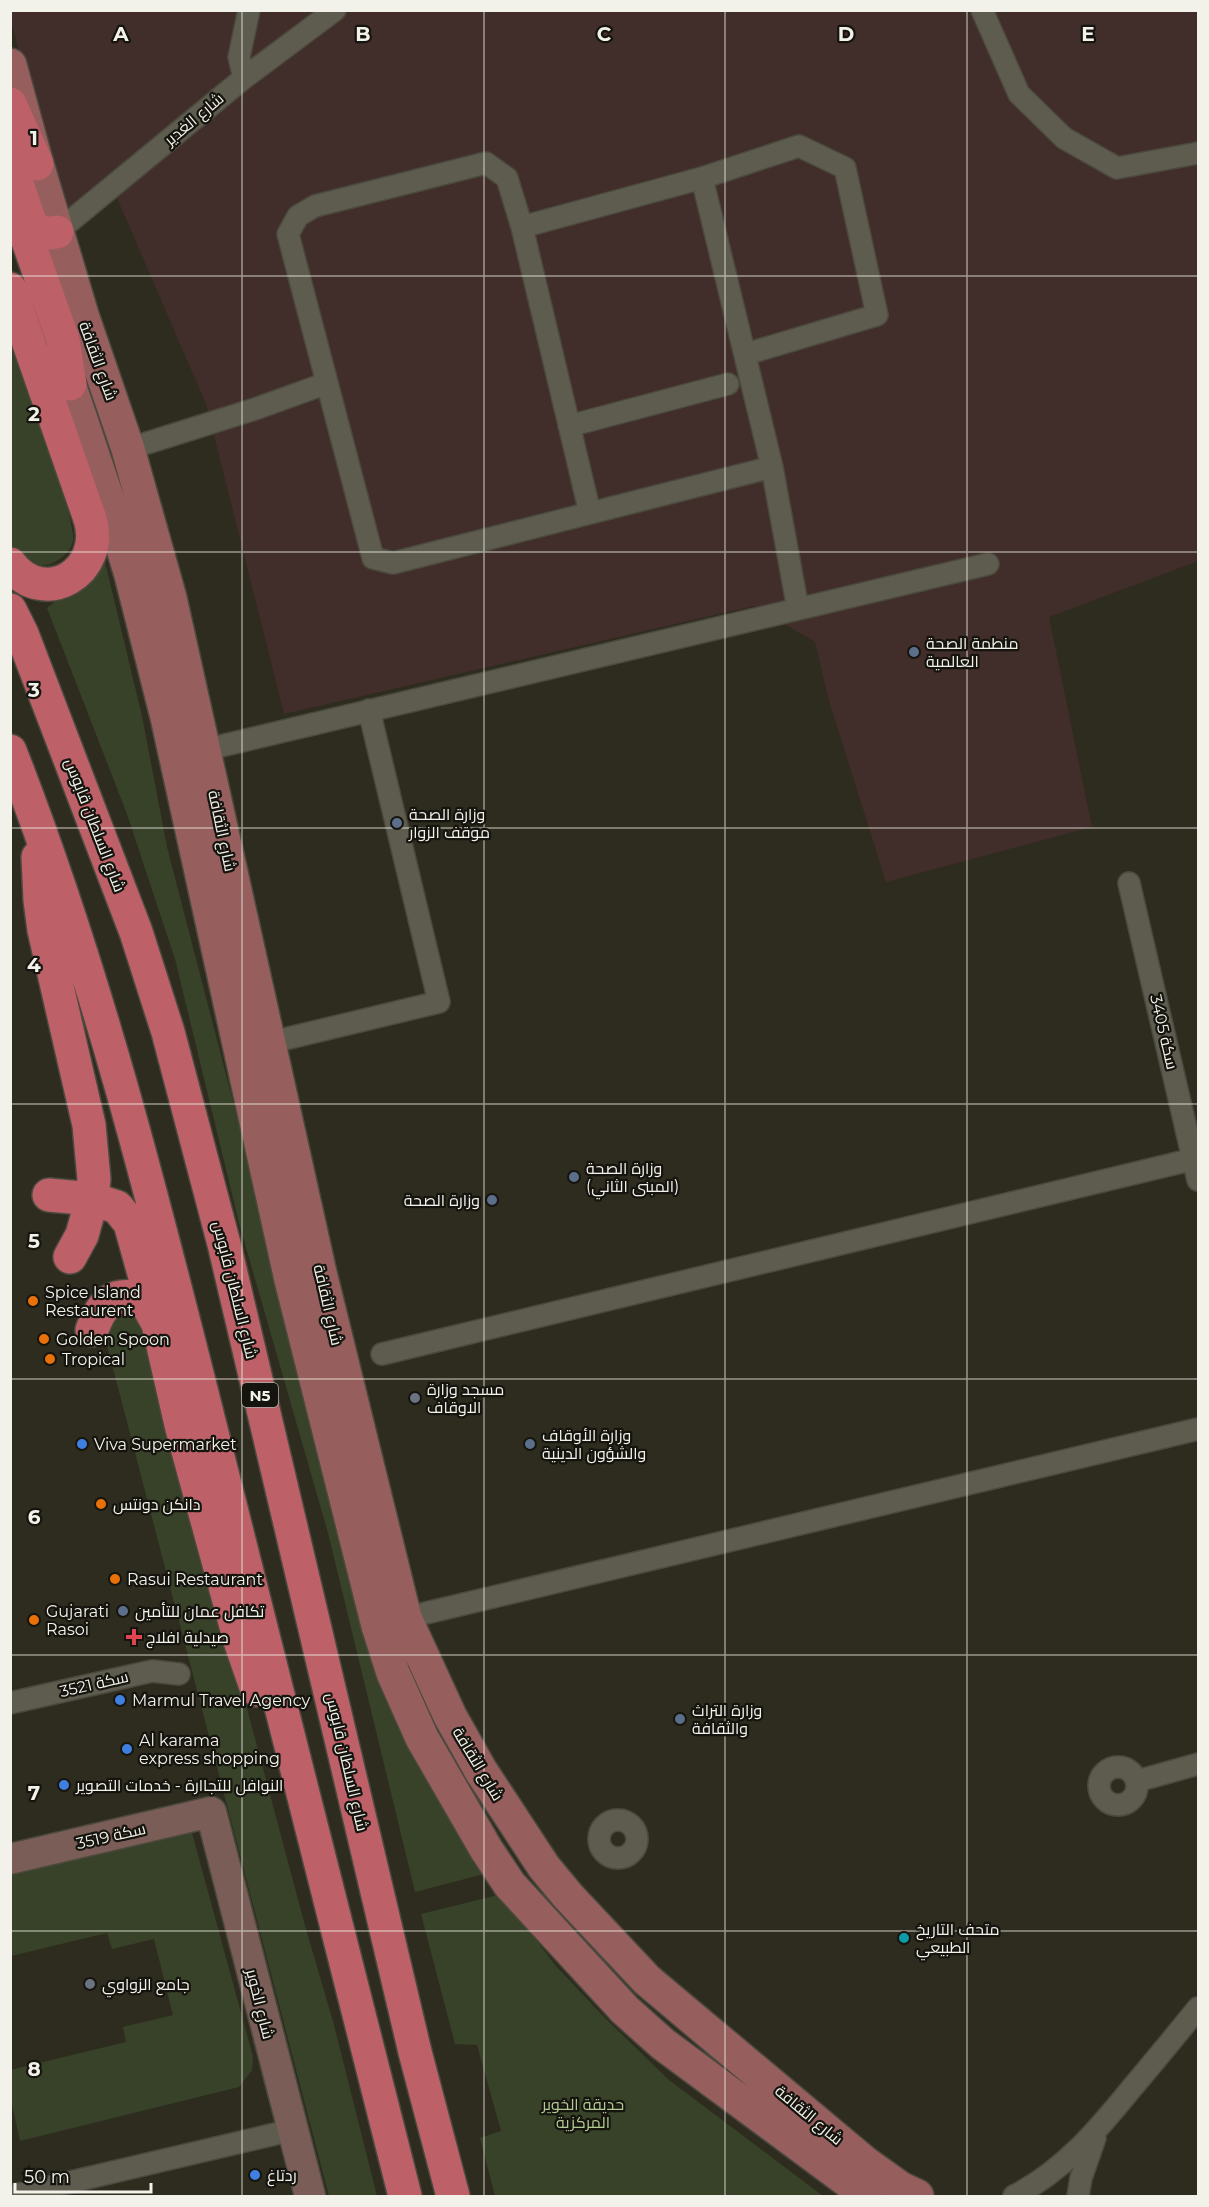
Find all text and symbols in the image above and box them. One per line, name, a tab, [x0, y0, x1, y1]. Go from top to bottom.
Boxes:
text: A	[112, 22, 129, 46]
text: B	[355, 22, 371, 46]
text: C	[597, 22, 612, 46]
text: D	[838, 22, 854, 46]
text: E	[1081, 22, 1095, 46]
street label: شارع الغدير	[160, 89, 229, 151]
text: 1	[30, 126, 38, 150]
street label: شارع الثقافة	[73, 319, 121, 404]
text: 2	[28, 402, 40, 426]
place label: منطمة الصحة العالمية	[926, 634, 1018, 671]
marker: منطمة الصحة العالمية	[907, 645, 921, 659]
text: 3	[27, 678, 40, 702]
street label: شارع السلطان قابوس	[59, 756, 129, 895]
street label: شارع الثقافة	[202, 789, 240, 874]
place label: وزارة الصحة موقف الزوار	[408, 805, 490, 842]
marker: وزارة الصحة موقف الزوار	[390, 816, 404, 830]
text: 4	[27, 953, 41, 977]
street label: سكة 3405	[1146, 993, 1182, 1071]
place label: وزارة الصحة (المبنى الثاني)	[586, 1159, 679, 1200]
marker: وزارة الصحة (المبنى الثاني)	[567, 1170, 581, 1184]
place label: وزارة الصحة	[404, 1191, 480, 1210]
marker: وزارة الصحة	[485, 1193, 499, 1207]
street label: شارع السلطان قابوس	[207, 1219, 261, 1361]
text: 5	[28, 1229, 40, 1253]
street label: شارع الثقافة	[308, 1263, 347, 1348]
place label: Spice Island Restaurent	[45, 1283, 141, 1320]
marker: Spice Island Restaurent	[26, 1294, 40, 1308]
place label: Golden Spoon	[56, 1330, 170, 1349]
marker: Golden Spoon	[37, 1332, 51, 1346]
place label: Tropical	[62, 1350, 125, 1369]
marker: Tropical	[43, 1352, 57, 1366]
place label: مسجد وزارة الاوقاف	[427, 1380, 504, 1417]
road number: N5	[242, 1383, 278, 1407]
marker: مسجد وزارة الاوقاف	[408, 1391, 422, 1405]
place label: وزارة الأوقاف والشؤون الدينية	[542, 1426, 646, 1464]
place label: Viva Supermarket	[94, 1435, 237, 1454]
marker: Viva Supermarket	[75, 1437, 89, 1451]
marker: وزارة الأوقاف والشؤون الدينية	[523, 1437, 537, 1451]
place label: دانكن دونتس	[113, 1495, 201, 1515]
marker: دانكن دونتس	[94, 1497, 108, 1511]
text: 6	[28, 1505, 41, 1529]
place label: Rasui Restaurant	[127, 1570, 263, 1589]
marker: Rasui Restaurant	[108, 1572, 122, 1586]
place label: Gujarati Rasoi	[46, 1602, 109, 1639]
place label: تكافل عمان للتأمين	[135, 1602, 265, 1622]
marker: تكافل عمان للتأمين	[116, 1604, 130, 1618]
marker: Gujarati Rasoi	[27, 1613, 41, 1627]
place label: صيدلية افلاج	[146, 1628, 229, 1649]
marker: صيدلية افلاج	[127, 1630, 141, 1644]
street label: سكة 3521	[58, 1667, 130, 1701]
place label: Marmul Travel Agency	[132, 1691, 311, 1710]
street label: شارع السلطان قابوس	[320, 1691, 372, 1834]
marker: Marmul Travel Agency	[113, 1693, 127, 1707]
place label: وزارة التراث والثقافة	[692, 1701, 762, 1738]
marker: وزارة التراث والثقافة	[673, 1712, 687, 1726]
street label: شارع الثقافة	[447, 1724, 507, 1805]
place label: Al karama express shopping	[139, 1731, 280, 1768]
marker: Al karama express shopping	[120, 1742, 134, 1756]
place label: النوافل للتجاارة - خدمات التصوير	[75, 1776, 283, 1796]
marker: النوافل للتجاارة - خدمات التصوير	[57, 1778, 71, 1792]
text: 7	[28, 1781, 40, 1805]
street label: سكة 3519	[74, 1819, 148, 1853]
place label: متحف التاريخ الطبيعي	[916, 1920, 1000, 1961]
marker: متحف التاريخ الطبيعي	[897, 1931, 911, 1945]
street label: شارع الخوير	[240, 1966, 278, 2042]
place label: جامع الزواوي	[102, 1975, 190, 1998]
marker: جامع الزواوي	[83, 1977, 97, 1991]
text: 8	[27, 2057, 41, 2081]
street label: شارع الثقافة	[770, 2081, 847, 2150]
park label: حديقة الخوير المركزية	[541, 2095, 624, 2132]
scale bar	[15, 2156, 152, 2194]
text: 50 m	[24, 2166, 70, 2188]
place label: ردتاغ	[267, 2166, 297, 2187]
marker: ردتاغ	[248, 2168, 262, 2182]

